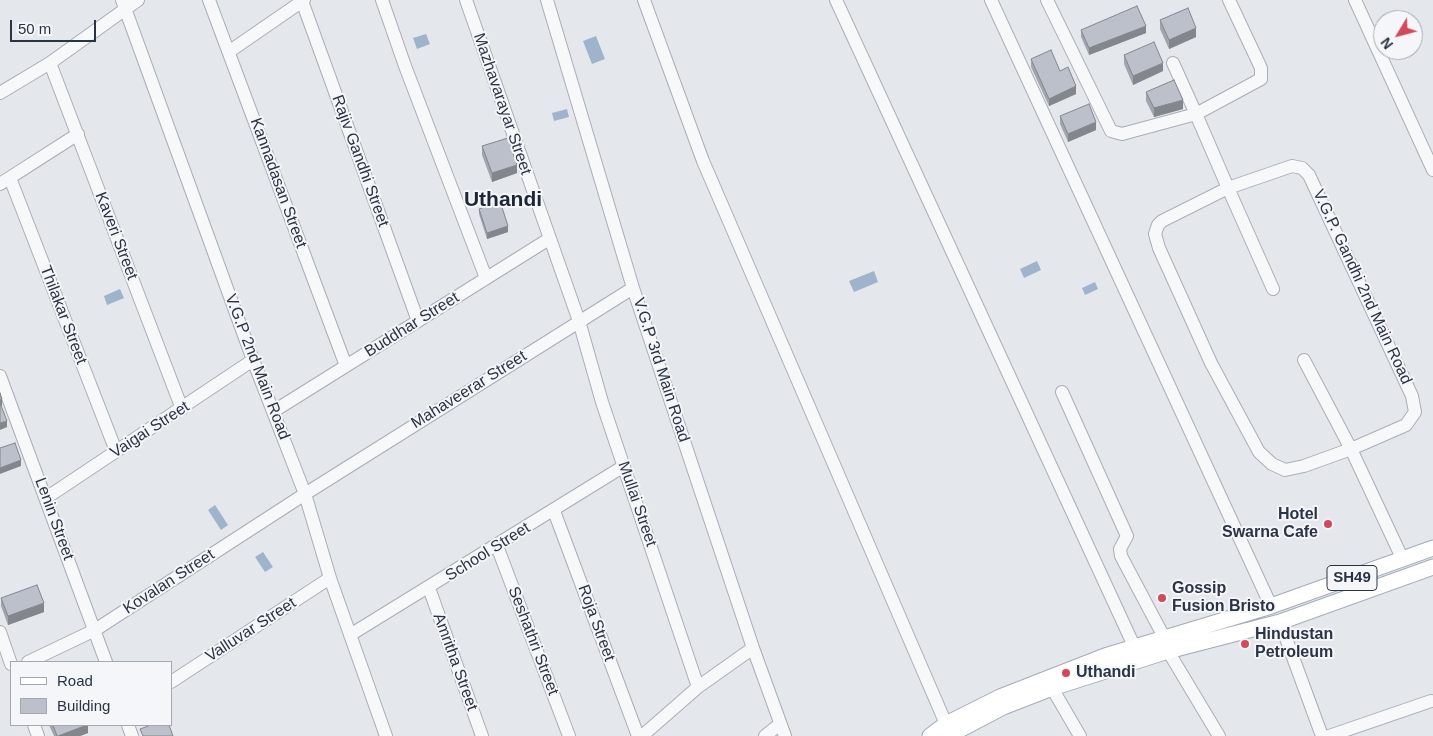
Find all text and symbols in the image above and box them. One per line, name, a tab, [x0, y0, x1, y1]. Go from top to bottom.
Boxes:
scale bar	[12, 10, 99, 42]
north arrow	[1373, 10, 1423, 60]
text: 50 m	[18, 20, 51, 37]
street label: Mazhavarayar Street	[469, 31, 535, 177]
text: N	[1377, 35, 1396, 52]
street label: Rajiv Gandhi Street	[327, 93, 393, 229]
street label: Kannadasan Street	[246, 115, 310, 251]
district label: Uthandi	[464, 187, 542, 213]
street label: V.G.P. Gandhi 2nd Main Road	[1308, 187, 1416, 387]
street label: Kaveri Street	[90, 189, 142, 283]
street label: Thilakar Street	[35, 263, 91, 367]
street label: Buddhar Street	[361, 288, 463, 362]
street label: V.G.P 2nd Main Road	[220, 292, 294, 442]
street label: V.G.P 3rd Main Road	[629, 295, 693, 445]
street label: Mahaveerar Street	[408, 347, 530, 433]
street label: Vaigai Street	[107, 397, 193, 463]
street label: Mullai Street	[613, 459, 661, 549]
street label: Lenin Street	[30, 475, 78, 563]
place label: Hotel Swarna Cafe	[1222, 505, 1318, 543]
street label: School Street	[442, 518, 534, 586]
marker: Hotel Swarna Cafe	[1322, 518, 1334, 530]
street label: Kovalan Street	[120, 545, 218, 619]
road number: SH49	[1327, 566, 1377, 590]
place label: Gossip Fusion Bristo	[1172, 579, 1275, 617]
street label: Roja Street	[573, 582, 619, 664]
street label: Seshathri Street	[503, 584, 563, 698]
marker: Gossip Fusion Bristo	[1156, 592, 1168, 604]
street label: Valluvar Street	[202, 594, 300, 666]
street label: Amritha Street	[428, 611, 482, 713]
place label: Hindustan Petroleum	[1255, 625, 1333, 663]
marker: Hindustan Petroleum	[1239, 638, 1251, 650]
legend	[10, 661, 172, 726]
place label: Uthandi	[1076, 663, 1136, 683]
marker: Uthandi	[1060, 667, 1072, 679]
text: Road	[57, 672, 93, 689]
text: Building	[57, 697, 110, 714]

